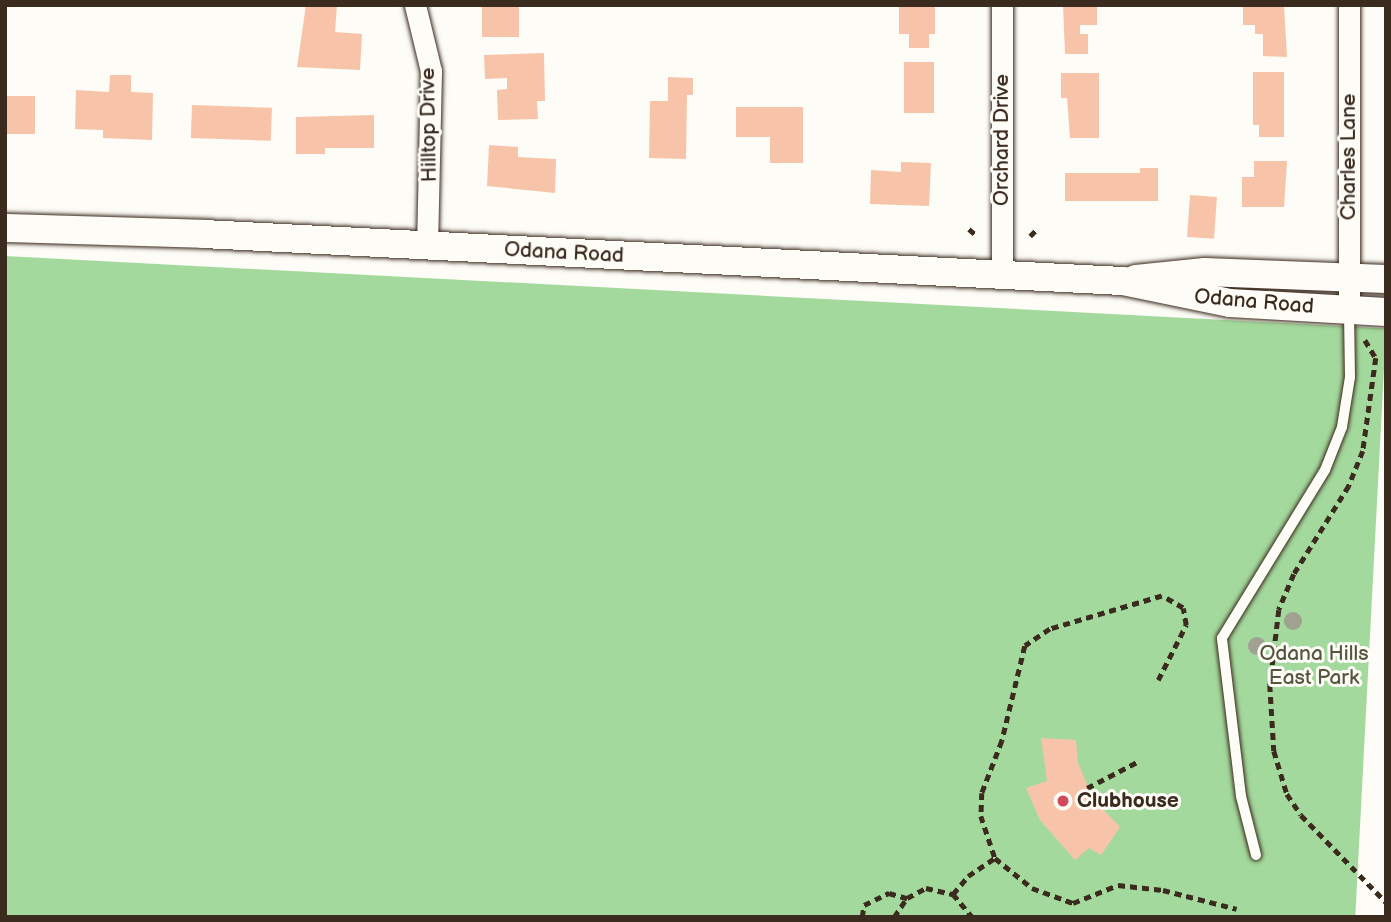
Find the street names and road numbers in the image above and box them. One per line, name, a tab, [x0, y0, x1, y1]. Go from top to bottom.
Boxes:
street label: Hilltop Drive	[415, 67, 443, 183]
street label: Orchard Drive	[989, 74, 1015, 206]
street label: Charles Lane	[1336, 94, 1362, 220]
street label: Odana Road	[504, 237, 624, 269]
street label: Odana Road	[1193, 284, 1315, 320]

